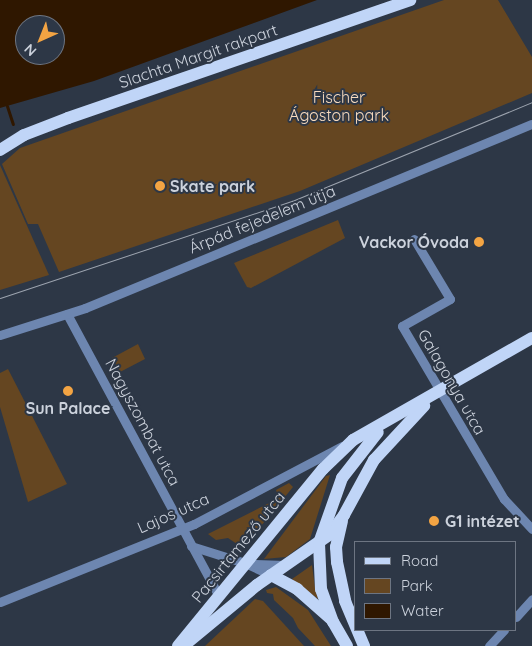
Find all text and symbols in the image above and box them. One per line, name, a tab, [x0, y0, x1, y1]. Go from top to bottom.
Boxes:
north arrow	[15, 15, 65, 65]
street label: Slachta Margit rakpart	[116, 20, 280, 92]
text: N	[20, 40, 40, 60]
park label: Fischer Ágoston park	[289, 87, 389, 125]
place label: Skate park	[170, 176, 255, 196]
marker: Skate park	[154, 180, 166, 192]
street label: Árpád fejedelem útja	[186, 181, 338, 257]
place label: Vackor Óvoda	[359, 232, 469, 252]
marker: Vackor Óvoda	[473, 236, 485, 248]
street label: Galagonya utca	[414, 326, 490, 438]
street label: Nagyszombat utca	[101, 355, 185, 489]
marker: Sun Palace	[62, 385, 74, 397]
place label: Sun Palace	[26, 398, 110, 418]
street label: Pacsirtamező utca	[187, 488, 289, 606]
street label: Lajos utca	[134, 489, 212, 537]
place label: G1 intézet	[445, 511, 520, 531]
marker: G1 intézet	[427, 514, 441, 528]
legend	[354, 541, 517, 631]
text: Road	[401, 551, 438, 570]
text: Park	[401, 576, 433, 595]
text: Water	[401, 601, 444, 620]

